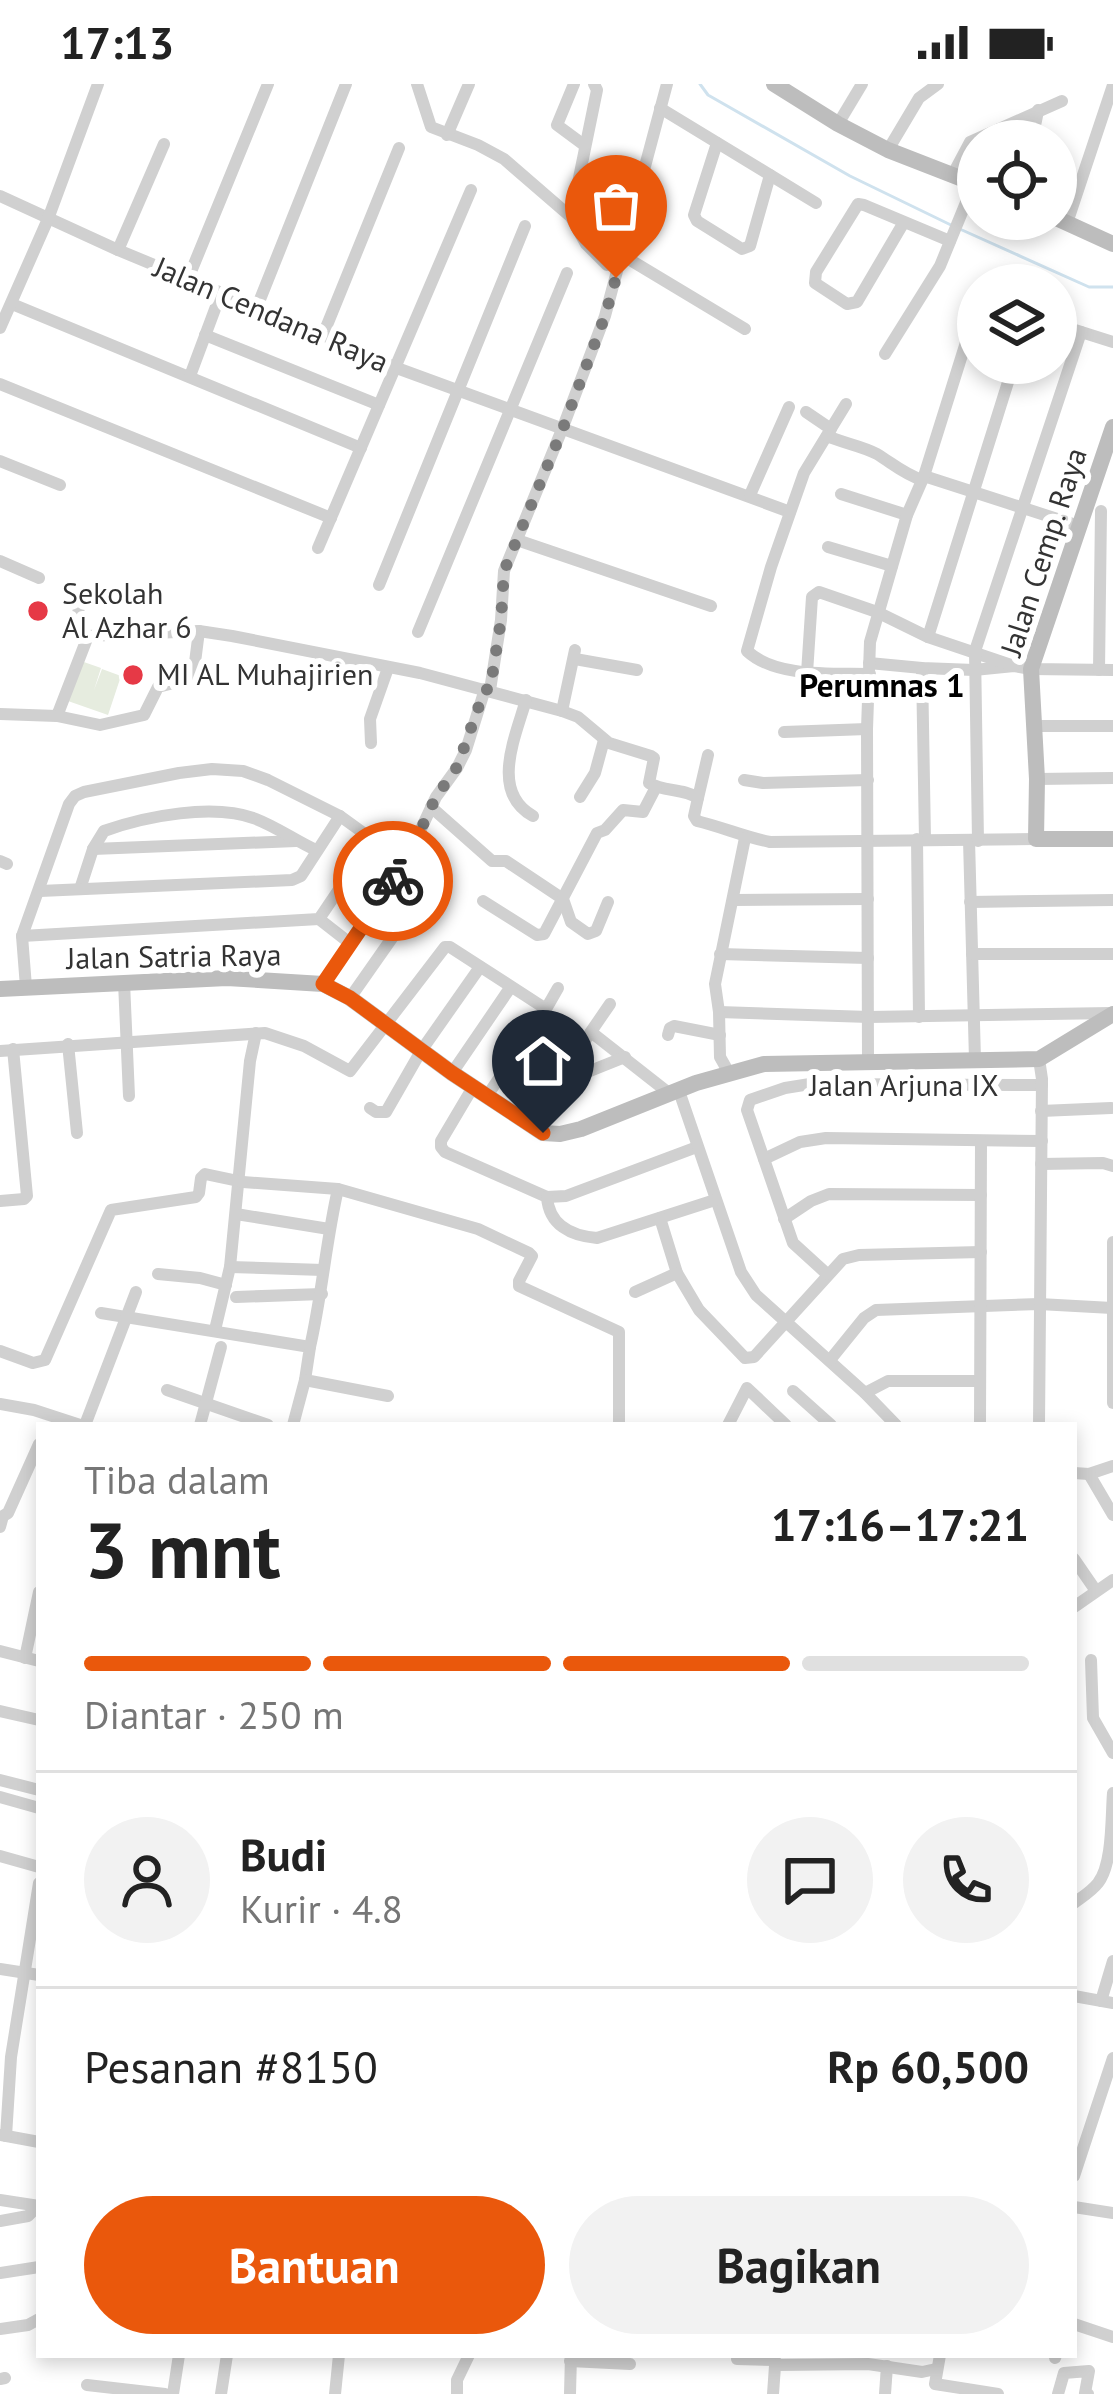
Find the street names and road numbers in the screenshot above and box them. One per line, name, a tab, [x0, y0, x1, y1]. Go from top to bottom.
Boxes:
street label: Jalan Cendana Raya	[147, 246, 395, 381]
street label: Jalan Cemp. Raya	[990, 443, 1095, 662]
street label: Jalan Satria Raya	[64, 934, 282, 977]
street label: Jalan Arjuna IX	[807, 1065, 999, 1104]

